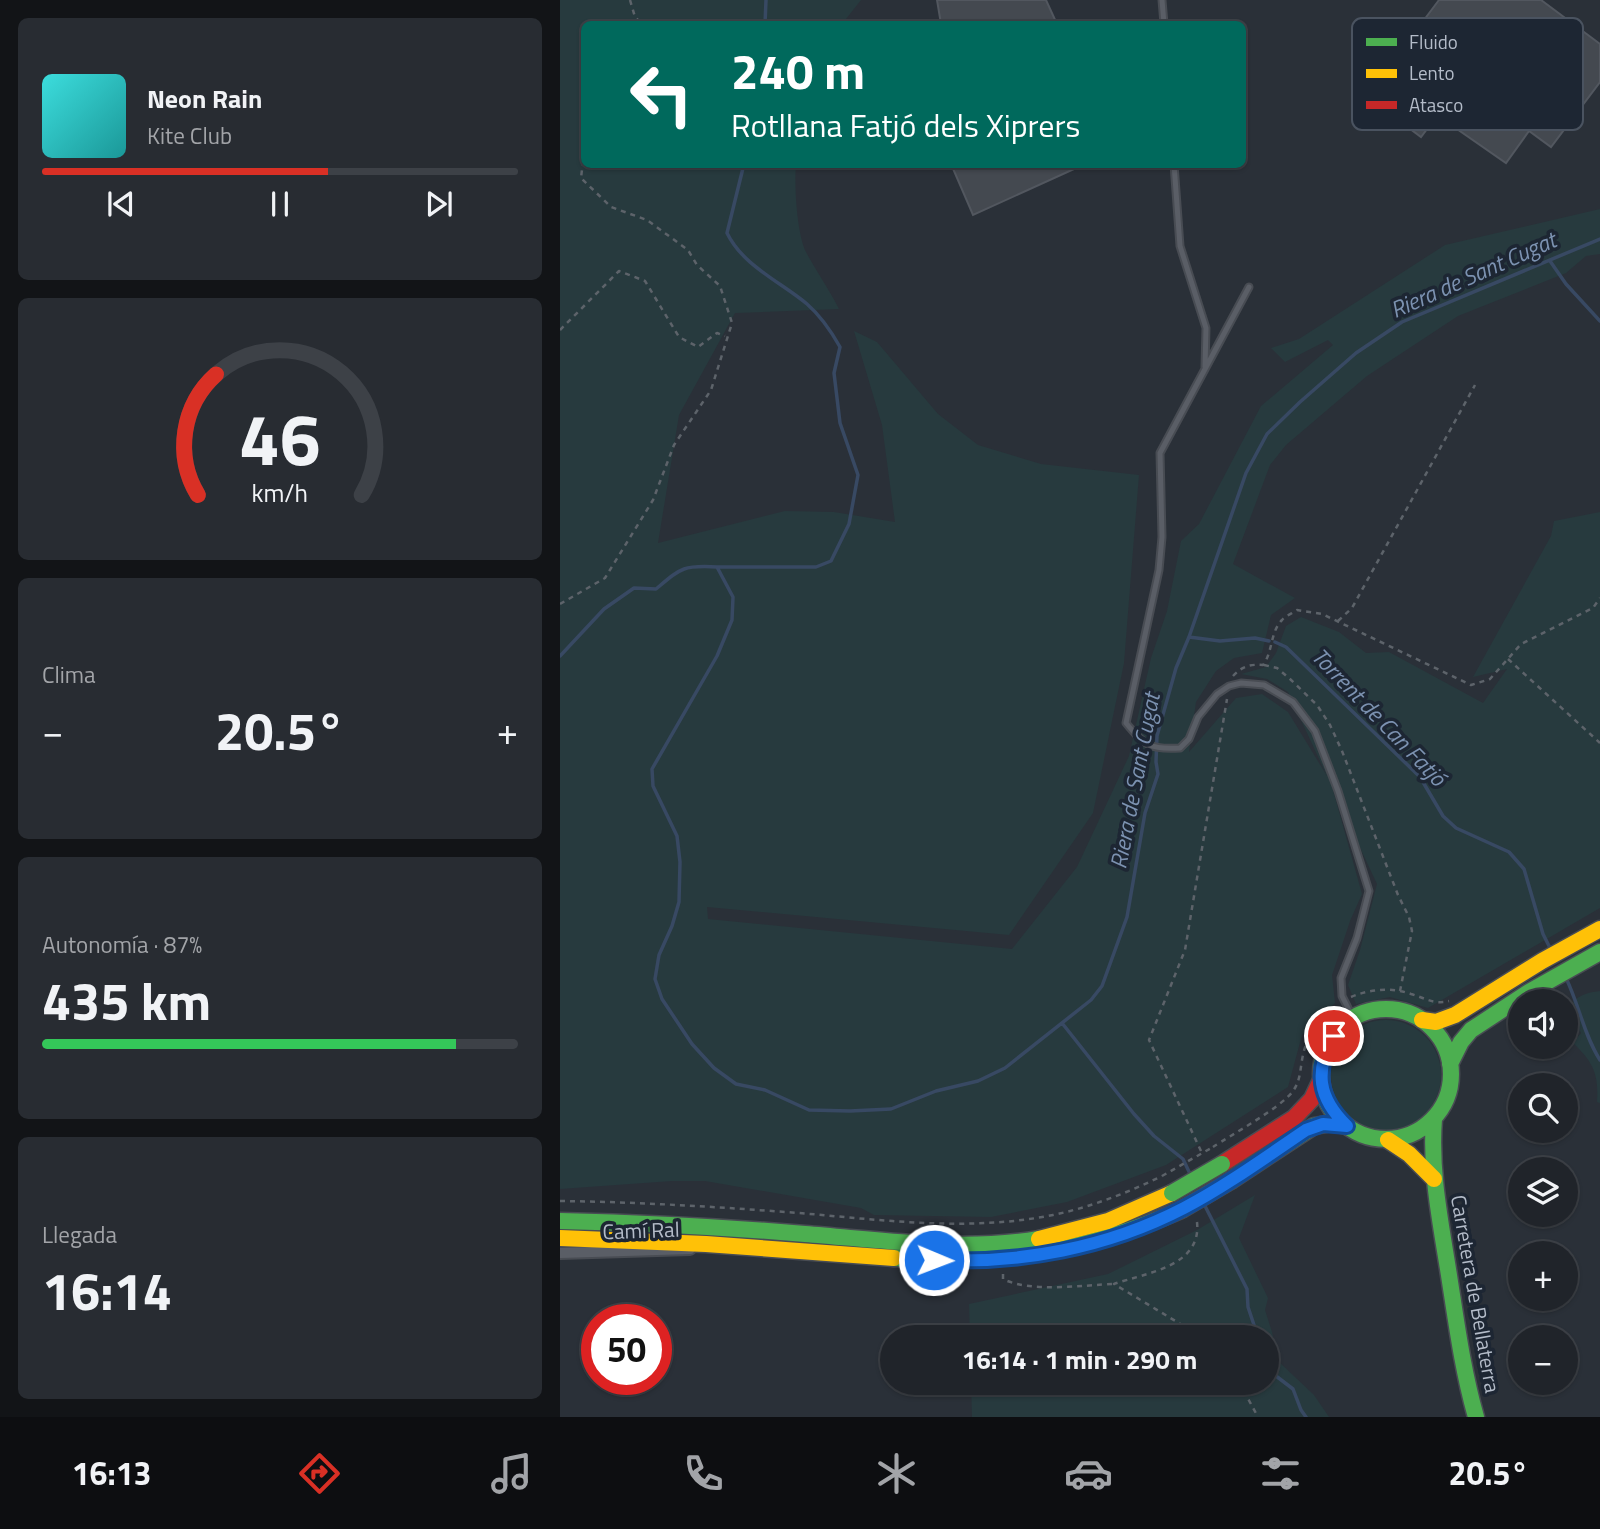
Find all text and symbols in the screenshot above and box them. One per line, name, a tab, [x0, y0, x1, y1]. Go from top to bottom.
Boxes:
legend	[1352, 18, 1583, 130]
text: Fluido	[1409, 27, 1458, 56]
text: 240 m	[731, 33, 865, 108]
icon: left	[616, 49, 707, 140]
text: Lento	[1409, 58, 1454, 87]
text: Neon Rain	[147, 79, 262, 118]
text: Atasco	[1409, 90, 1463, 119]
text: Rotllana Fatjó dels Xiprers	[731, 101, 1080, 149]
text: Kite Club	[147, 118, 232, 153]
icon: previous	[102, 185, 140, 223]
icon: pause	[261, 185, 299, 223]
icon: next	[420, 185, 458, 223]
water label: Riera de Sant Cugat	[1384, 221, 1564, 327]
text: 46	[239, 383, 321, 493]
text: km/h	[252, 473, 308, 511]
water label: Torrent de Can Fatjó	[1304, 639, 1456, 795]
text: Clima	[42, 657, 96, 692]
water label: Riera de Sant Cugat	[1100, 687, 1169, 872]
text: 20.5°	[215, 691, 345, 770]
text: −	[42, 702, 63, 760]
text: +	[497, 702, 518, 760]
text: Autonomía · 87%	[42, 927, 202, 962]
text: 435 km	[42, 961, 211, 1040]
map controls	[1508, 989, 1578, 1395]
button: sound	[1508, 989, 1578, 1059]
pin	[1304, 1006, 1364, 1066]
icon: arrive	[1315, 1017, 1353, 1055]
button: search	[1508, 1073, 1578, 1143]
button: layers	[1508, 1157, 1578, 1227]
street label: Carretera de Bellaterra	[1443, 1192, 1509, 1396]
street label: Camí Ral	[602, 1213, 680, 1247]
text: Llegada	[42, 1217, 117, 1252]
position arrow	[897, 1223, 971, 1297]
button: +	[1508, 1241, 1578, 1311]
text: 16:14	[42, 1251, 172, 1330]
speed limit sign: 50	[581, 1304, 672, 1395]
button: −	[1508, 1325, 1578, 1395]
text: 16:14 · 1 min · 290 m	[962, 1340, 1197, 1379]
text: 16:13	[72, 1449, 152, 1497]
icon: directions	[295, 1449, 344, 1498]
icon: music	[487, 1449, 536, 1498]
icon: phone	[679, 1449, 728, 1498]
icon: climate	[872, 1449, 921, 1498]
icon: car	[1064, 1449, 1113, 1498]
icon: filters	[1256, 1449, 1305, 1498]
text: 20.5°	[1448, 1449, 1528, 1497]

